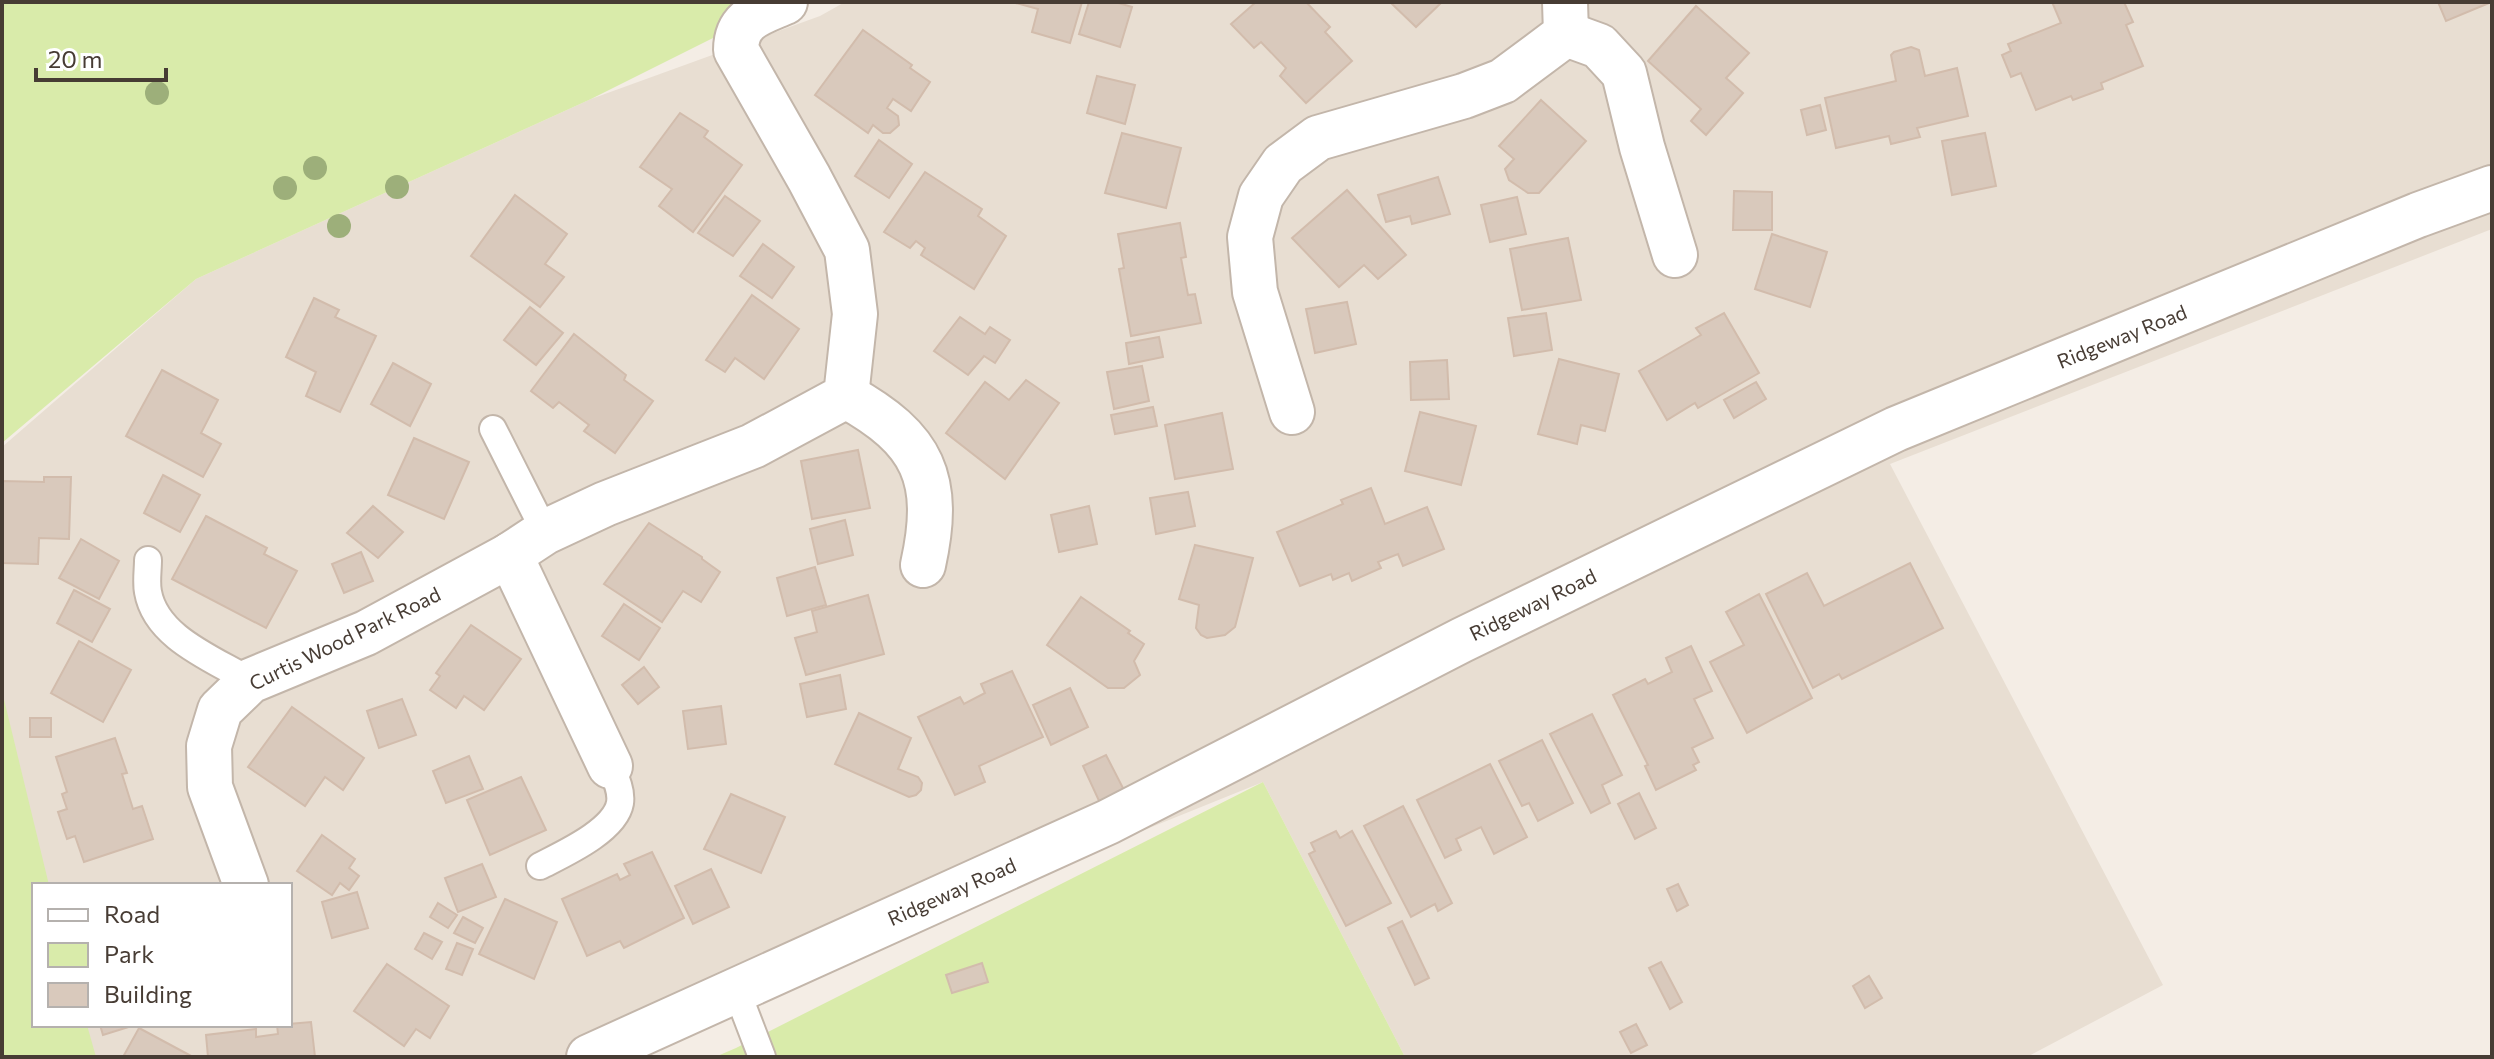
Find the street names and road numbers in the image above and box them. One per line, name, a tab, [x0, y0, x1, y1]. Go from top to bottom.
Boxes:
street label: Ridgeway Road	[2053, 299, 2190, 373]
street label: Ridgeway Road	[1465, 563, 1600, 645]
street label: Curtis Wood Park Road	[245, 581, 444, 695]
street label: Ridgeway Road	[884, 852, 1019, 930]

